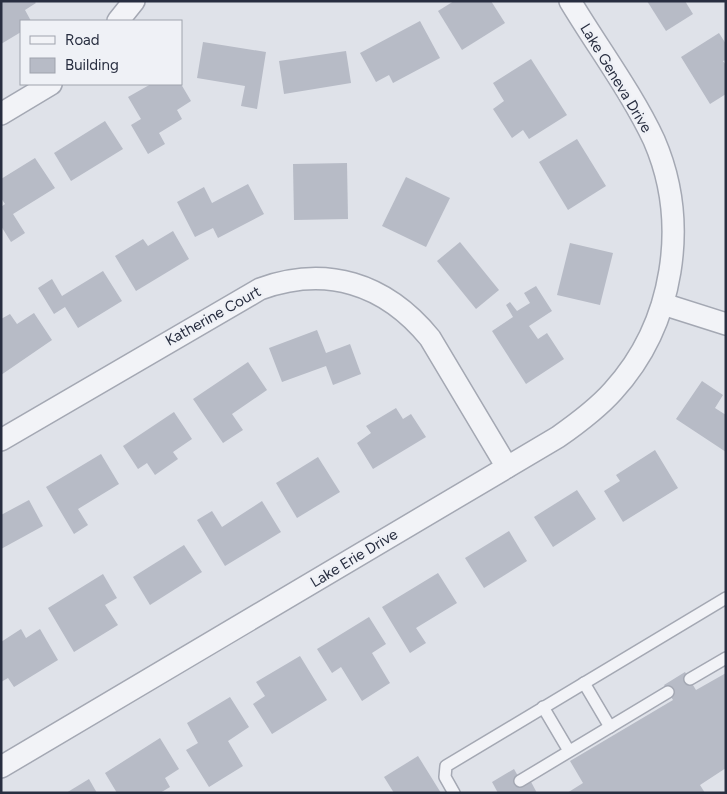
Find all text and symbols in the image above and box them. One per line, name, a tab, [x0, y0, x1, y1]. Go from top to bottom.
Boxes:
legend	[20, 20, 182, 85]
street label: Lake Geneva Drive	[576, 20, 656, 136]
text: Road	[65, 31, 100, 49]
text: Building	[65, 56, 119, 74]
street label: Katherine Court	[162, 282, 264, 350]
street label: Lake Erie Drive	[307, 525, 401, 591]

